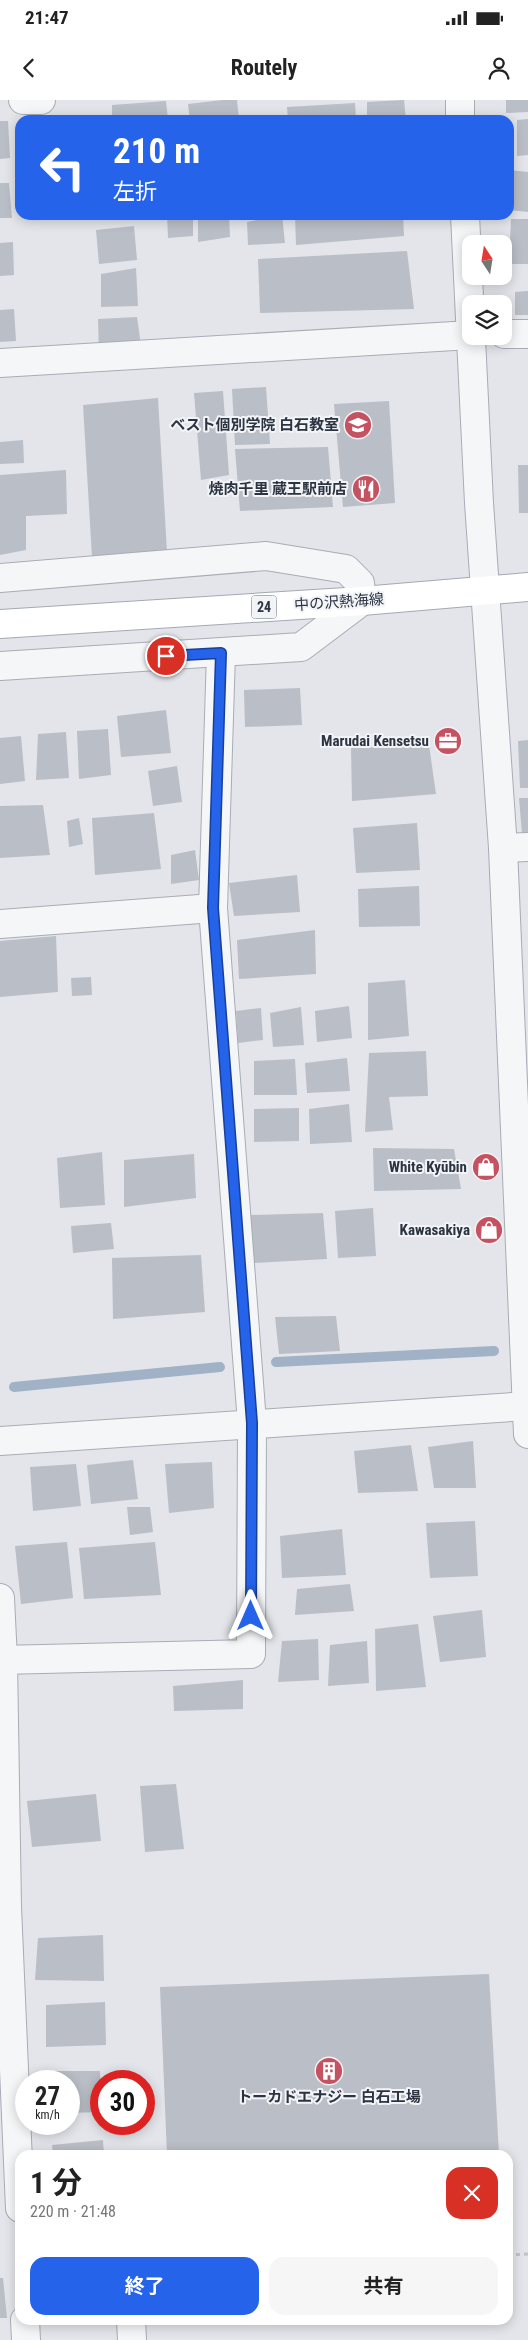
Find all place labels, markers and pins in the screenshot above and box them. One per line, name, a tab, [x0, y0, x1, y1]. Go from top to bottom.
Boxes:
school or university icon: ベスト個別学院 白石教室	[343, 410, 373, 440]
place label: ベスト個別学院 白石教室	[170, 416, 339, 434]
restaurant icon: 焼肉千里 蔵王駅前店	[351, 474, 381, 504]
place label: 焼肉千里 蔵王駅前店	[209, 480, 347, 498]
pin	[145, 635, 187, 677]
office icon: Marudai Kensetsu	[433, 726, 463, 756]
place label: Marudai Kensetsu	[321, 732, 429, 750]
shop icon: White Kyūbin	[471, 1152, 501, 1182]
place label: White Kyūbin	[389, 1158, 467, 1176]
shop icon: Kawasakiya	[474, 1215, 504, 1245]
place label: Kawasakiya	[400, 1221, 470, 1239]
building icon: トーカドエナジー 白石工場	[314, 2056, 344, 2086]
place label: トーカドエナジー 白石工場	[237, 2088, 421, 2106]

